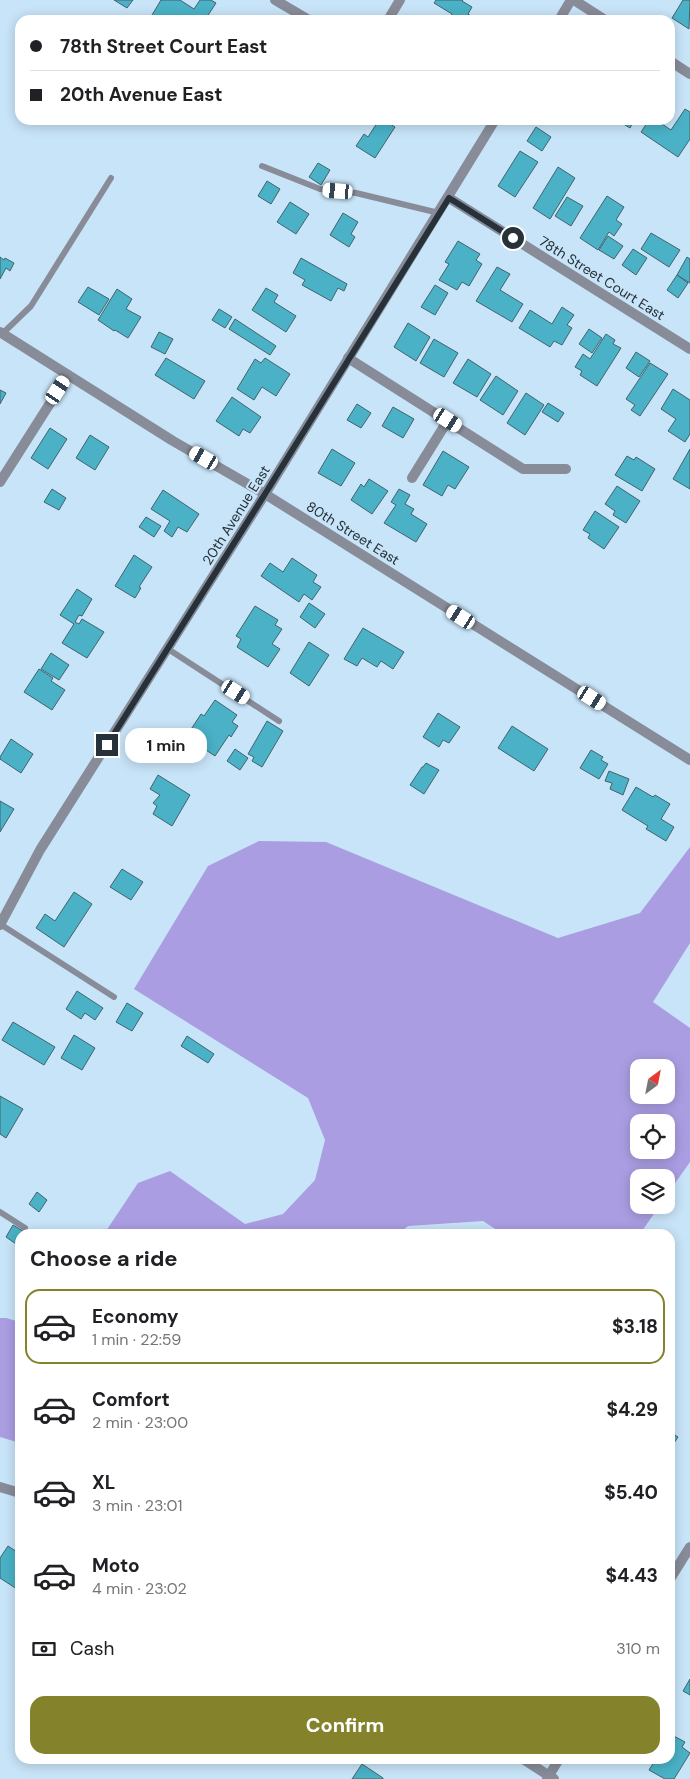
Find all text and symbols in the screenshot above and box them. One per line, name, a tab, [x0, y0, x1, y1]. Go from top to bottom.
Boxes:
text: 78th Street Court East	[60, 34, 267, 59]
text: 20th Avenue East	[60, 82, 222, 107]
car	[322, 182, 353, 200]
route start	[502, 227, 524, 249]
street label: 78th Street Court East	[536, 232, 668, 324]
car	[43, 373, 72, 407]
car	[431, 406, 464, 434]
car	[187, 444, 220, 472]
street label: 20th Avenue East	[198, 462, 274, 568]
street label: 80th Street East	[303, 497, 403, 569]
car	[444, 603, 477, 631]
car	[219, 678, 252, 706]
car	[575, 684, 608, 712]
callout: 1 min	[124, 728, 207, 762]
route end	[96, 734, 118, 756]
text: 1 min	[147, 735, 185, 756]
north arrow	[630, 1059, 675, 1104]
map controls	[630, 1059, 675, 1214]
button: locate	[630, 1114, 675, 1159]
button: layers	[630, 1169, 675, 1214]
text: Choose a ride	[30, 1244, 178, 1273]
icon: car	[32, 1304, 77, 1349]
text: Economy	[92, 1304, 179, 1329]
text: $3.18	[612, 1314, 658, 1339]
text: 1 min · 22:59	[92, 1329, 181, 1350]
icon: car	[32, 1387, 77, 1432]
text: Comfort	[92, 1387, 170, 1412]
text: $4.29	[606, 1397, 658, 1422]
text: 2 min · 23:00	[92, 1412, 188, 1433]
icon: car	[32, 1470, 77, 1515]
text: XL	[92, 1470, 115, 1495]
text: $5.40	[604, 1480, 658, 1505]
text: 3 min · 23:01	[92, 1495, 183, 1516]
icon: car	[32, 1553, 77, 1598]
text: Moto	[92, 1553, 140, 1578]
text: $4.43	[606, 1563, 658, 1588]
text: 4 min · 23:02	[92, 1578, 187, 1599]
icon: cash	[30, 1635, 58, 1663]
text: Cash	[70, 1636, 114, 1661]
text: 310 m	[616, 1638, 660, 1659]
button: Confirm	[30, 1696, 660, 1754]

